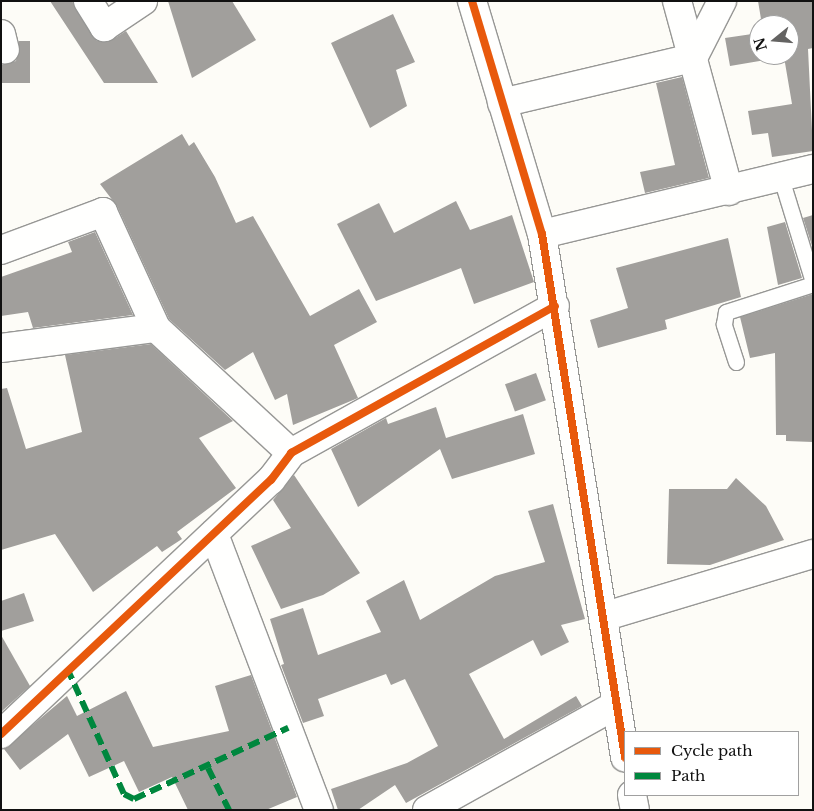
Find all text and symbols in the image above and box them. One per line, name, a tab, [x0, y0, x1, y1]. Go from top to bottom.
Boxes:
north arrow	[749, 15, 799, 65]
text: N	[750, 35, 771, 53]
legend	[624, 731, 799, 796]
text: Cycle path	[671, 741, 753, 760]
text: Path	[671, 766, 705, 785]

